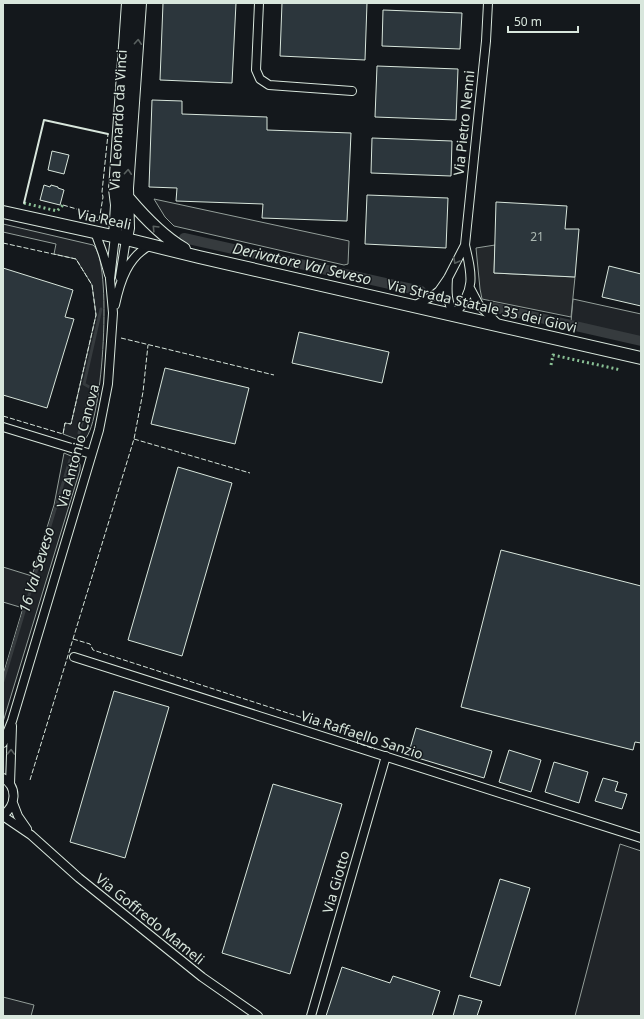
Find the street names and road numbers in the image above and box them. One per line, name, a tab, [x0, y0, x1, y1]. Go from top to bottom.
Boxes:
street label: Via Leonardo da Vinci	[104, 49, 131, 191]
street label: Via Pietro Nenni	[449, 69, 478, 176]
street label: Via Reali	[75, 203, 133, 234]
street label: Via Strada Statale 35 dei Giovi	[385, 274, 579, 337]
street label: Via Antonio Canova	[52, 382, 103, 510]
street label: Via Raffaello Sanzio	[299, 706, 426, 763]
street label: Via Giotto	[318, 848, 354, 915]
street label: Via Goffredo Mameli	[92, 869, 209, 968]

